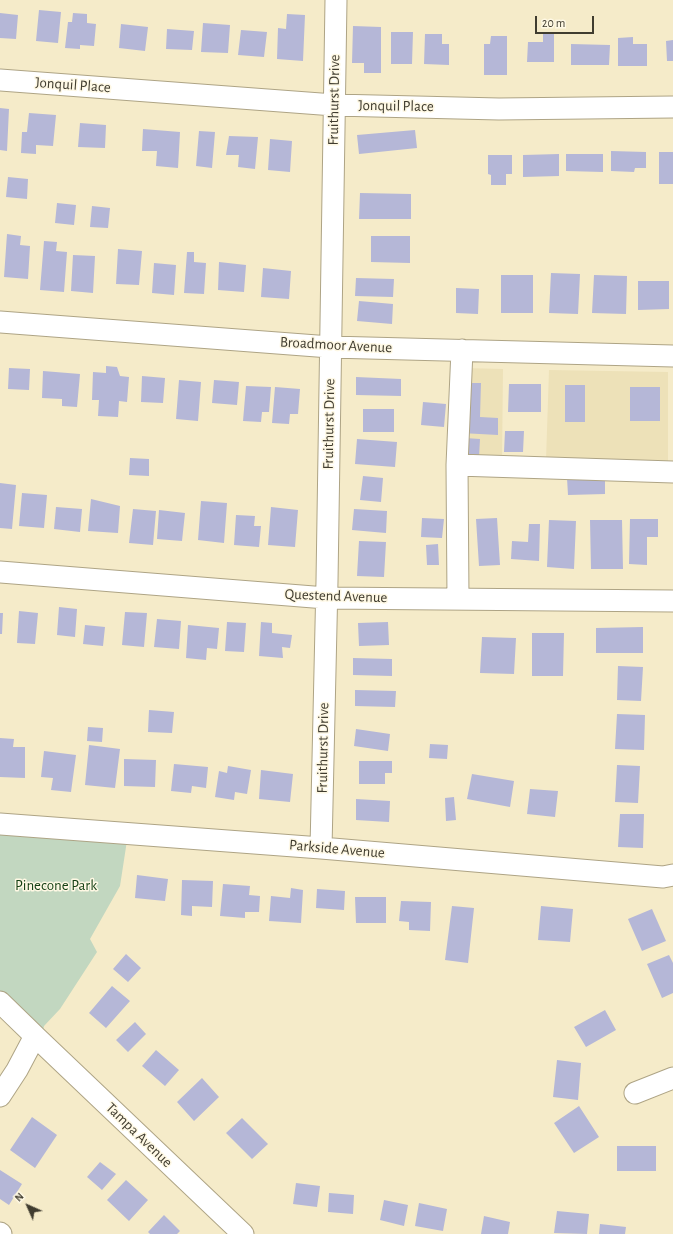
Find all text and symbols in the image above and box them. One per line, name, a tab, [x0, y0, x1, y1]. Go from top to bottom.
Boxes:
scale bar	[537, 8, 596, 34]
text: 20 m	[542, 17, 565, 29]
street label: Fruithurst Drive	[324, 54, 344, 146]
street label: Jonquil Place	[35, 73, 111, 97]
street label: Jonquil Place	[358, 96, 434, 116]
street label: Broadmoor Avenue	[279, 333, 393, 357]
street label: Fruithurst Drive	[319, 378, 339, 470]
street label: Questend Avenue	[284, 585, 388, 607]
street label: Fruithurst Drive	[313, 702, 333, 794]
street label: Parkside Avenue	[288, 836, 386, 862]
park label: Pinecone Park	[15, 876, 97, 894]
street label: Tampa Avenue	[102, 1099, 176, 1171]
north arrow	[8, 1186, 48, 1226]
text: N	[13, 1191, 26, 1204]

